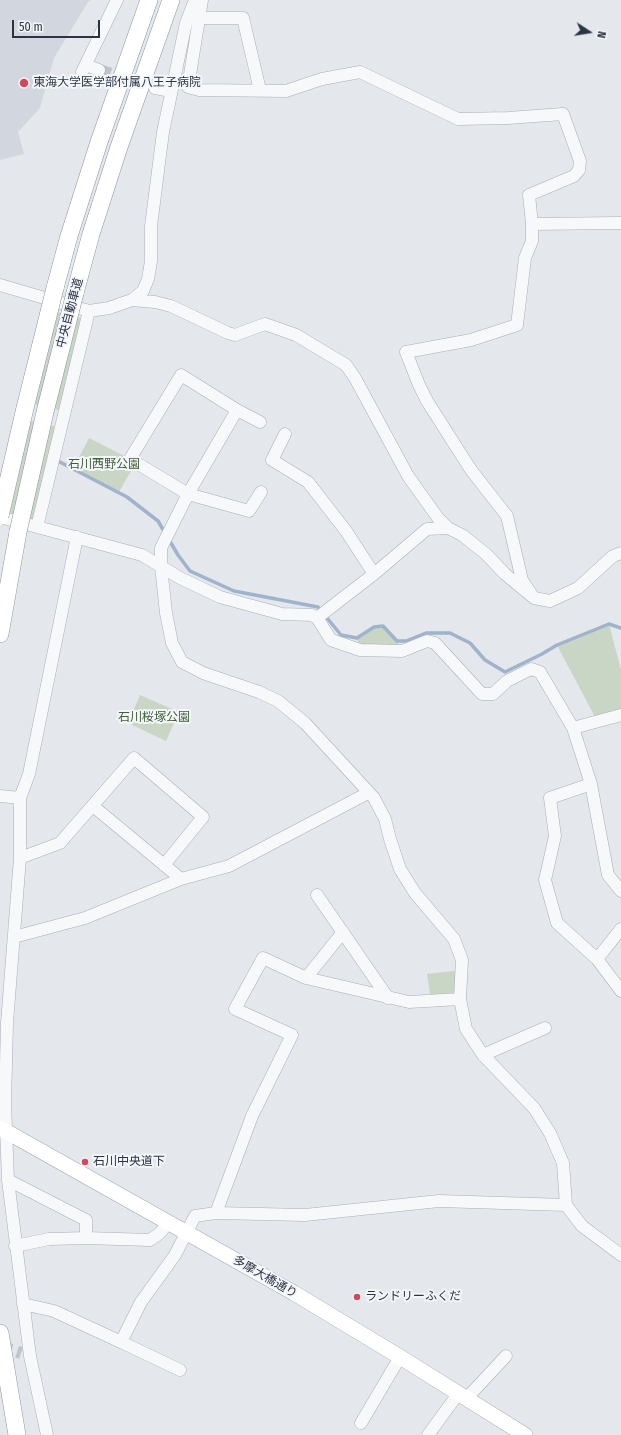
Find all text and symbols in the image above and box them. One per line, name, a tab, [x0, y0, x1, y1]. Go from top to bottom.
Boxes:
scale bar	[14, 12, 102, 38]
north arrow	[569, 12, 609, 52]
text: 50 m	[19, 20, 43, 34]
text: N	[594, 30, 608, 39]
place label: 東海大学医学部付属八王子病院	[33, 76, 201, 90]
marker: 東海大学医学部付属八王子病院	[18, 77, 30, 89]
street label: 中央自動車道	[54, 276, 86, 350]
park label: 石川西野公園	[68, 458, 140, 472]
park label: 石川桜塚公園	[118, 711, 190, 725]
place label: 石川中央道下	[93, 1155, 165, 1169]
marker: 石川中央道下	[80, 1157, 90, 1167]
street label: 多摩大橋通り	[230, 1253, 300, 1301]
place label: ランドリーふくだ	[365, 1290, 461, 1304]
marker: ランドリーふくだ	[352, 1292, 362, 1302]

